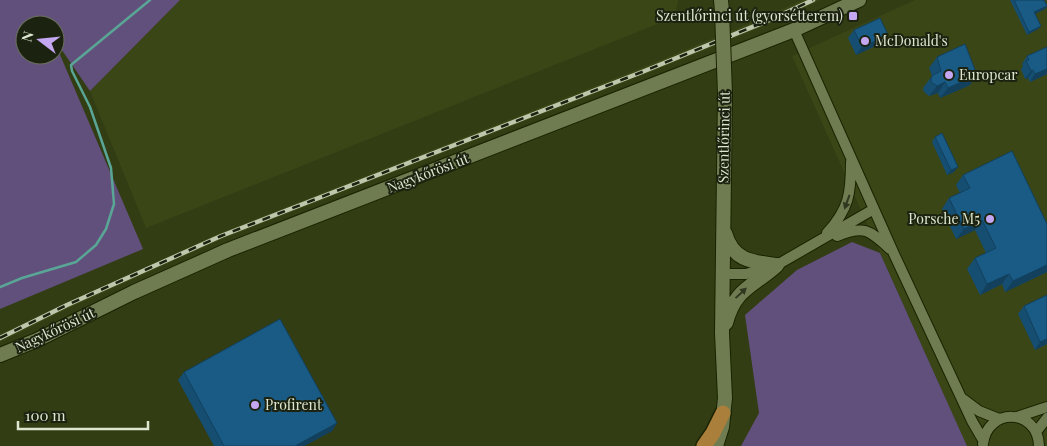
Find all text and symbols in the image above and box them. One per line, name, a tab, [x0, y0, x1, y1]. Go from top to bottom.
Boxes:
place label: Szentlőrinci út (gyorsétterem)	[656, 6, 843, 25]
marker: Szentlőrinci út (gyorsétterem)	[847, 10, 859, 22]
north arrow	[15, 15, 65, 65]
text: N	[16, 29, 38, 44]
place label: McDonald's	[875, 31, 948, 50]
marker: McDonald's	[859, 35, 871, 47]
place label: Europcar	[959, 65, 1018, 84]
marker: Europcar	[943, 69, 955, 81]
street label: Szentlőrinci út	[713, 90, 734, 183]
street label: Nagykőrösi út	[384, 148, 472, 197]
one-way arrow	[843, 195, 850, 210]
place label: Porsche M5	[908, 209, 980, 228]
marker: Porsche M5	[984, 213, 996, 225]
one-way arrow	[735, 287, 747, 299]
street label: Nagykőrösi út	[12, 302, 99, 356]
place label: Profirent	[265, 395, 323, 414]
scale bar	[18, 398, 148, 430]
marker: Profirent	[249, 399, 261, 411]
text: 100 m	[25, 405, 66, 425]

